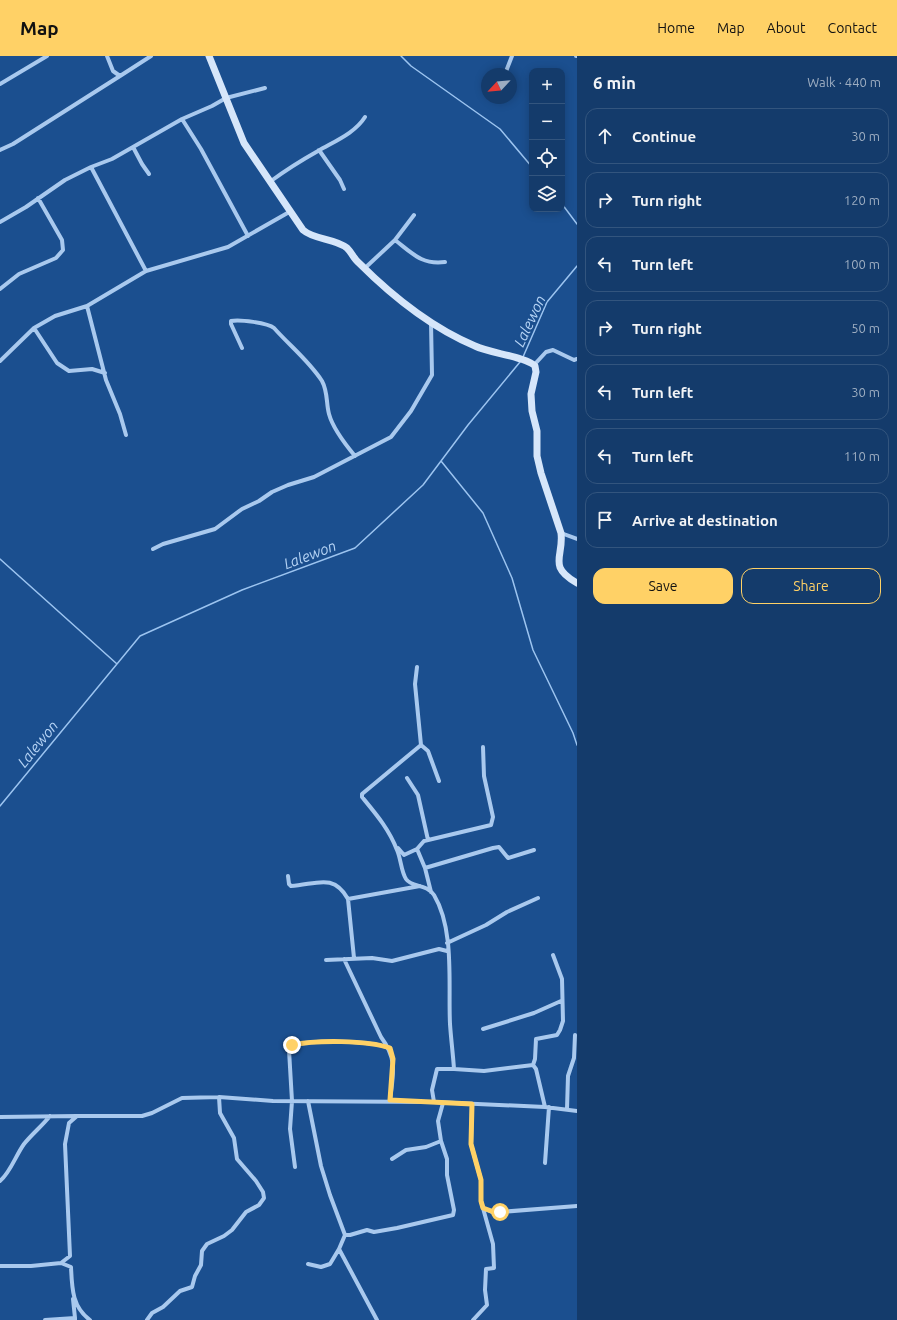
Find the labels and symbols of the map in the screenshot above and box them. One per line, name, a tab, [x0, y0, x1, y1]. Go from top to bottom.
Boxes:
north arrow	[481, 68, 517, 104]
water label: Lalewon	[510, 292, 549, 349]
water label: Lalewon	[281, 537, 338, 572]
water label: Lalewon	[14, 717, 61, 770]
route end	[283, 1036, 301, 1054]
route start	[491, 1203, 509, 1221]

